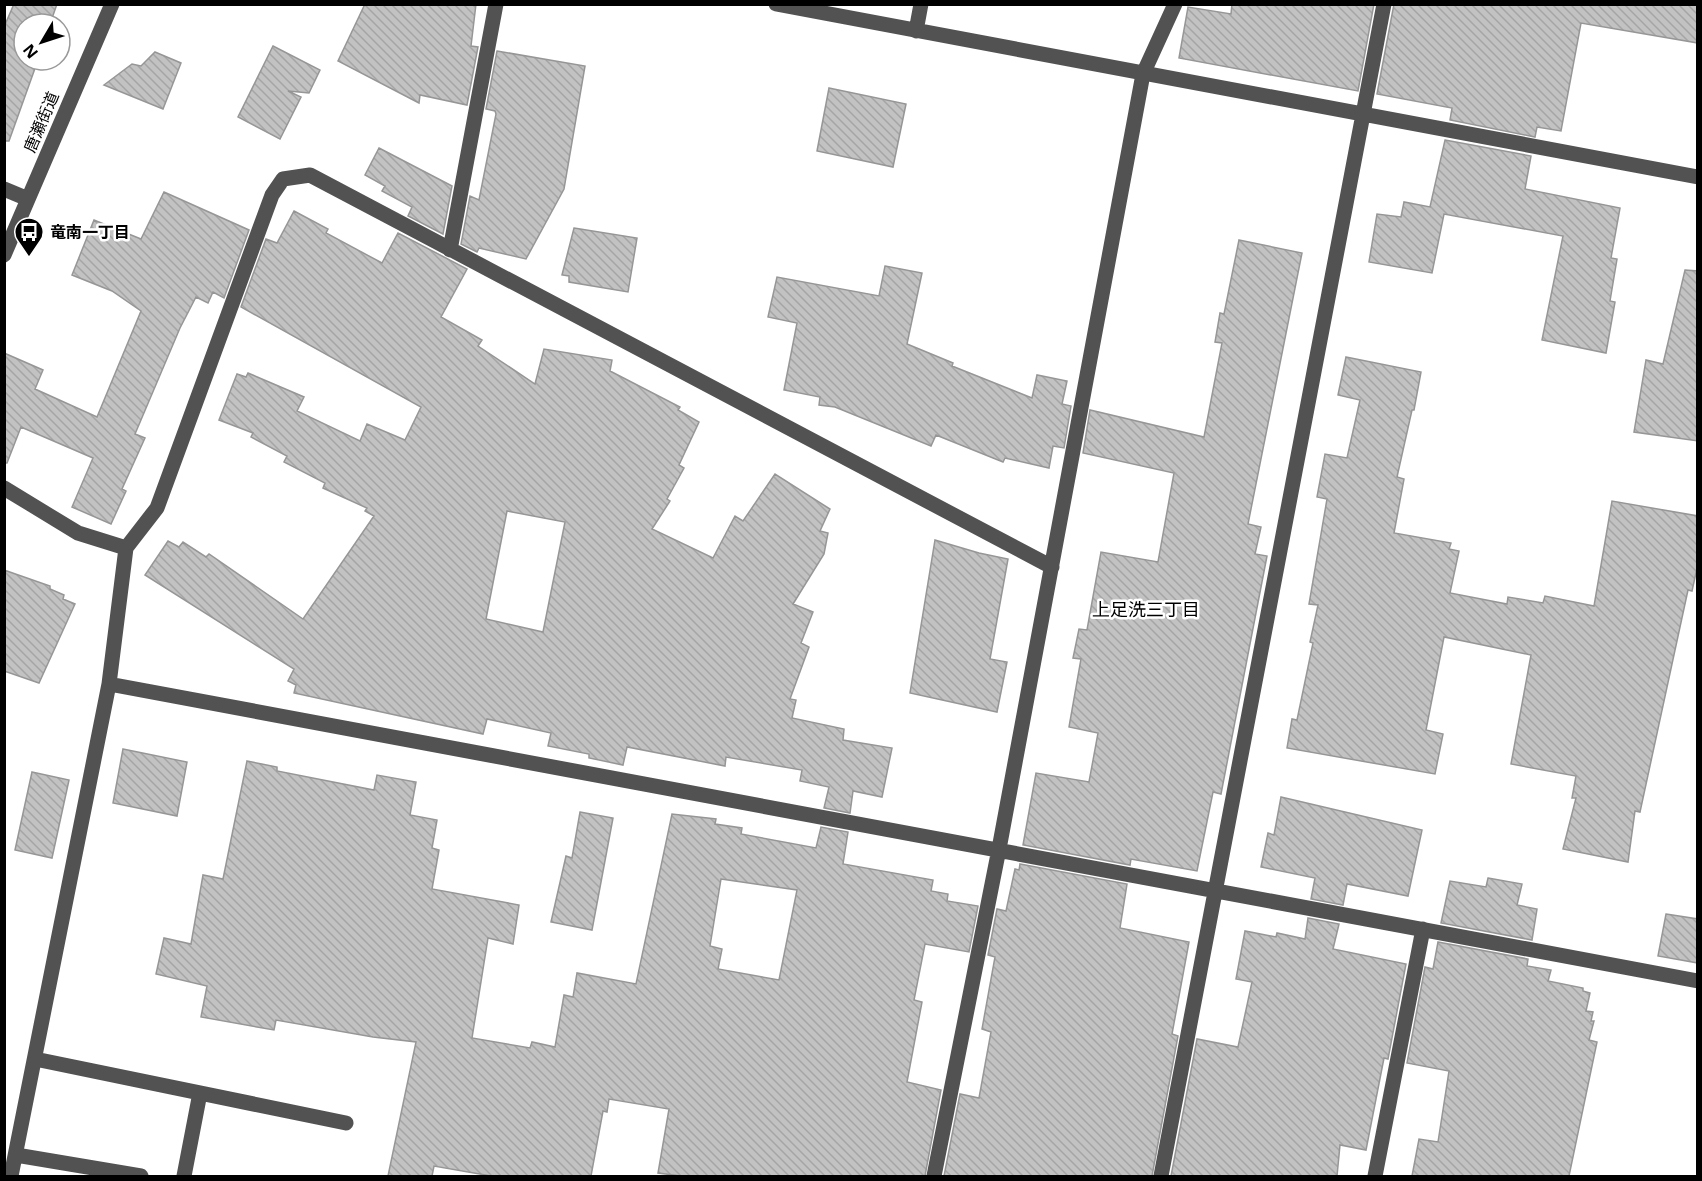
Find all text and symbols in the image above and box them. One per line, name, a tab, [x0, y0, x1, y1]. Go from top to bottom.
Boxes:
north arrow	[12, 12, 72, 72]
text: N	[18, 39, 43, 63]
street label: 唐瀬街道	[18, 88, 64, 156]
bus stop icon: 竜南一丁目	[13, 216, 45, 258]
place label: 竜南一丁目	[50, 221, 130, 243]
district label: 上足洗三丁目	[1092, 597, 1200, 621]

